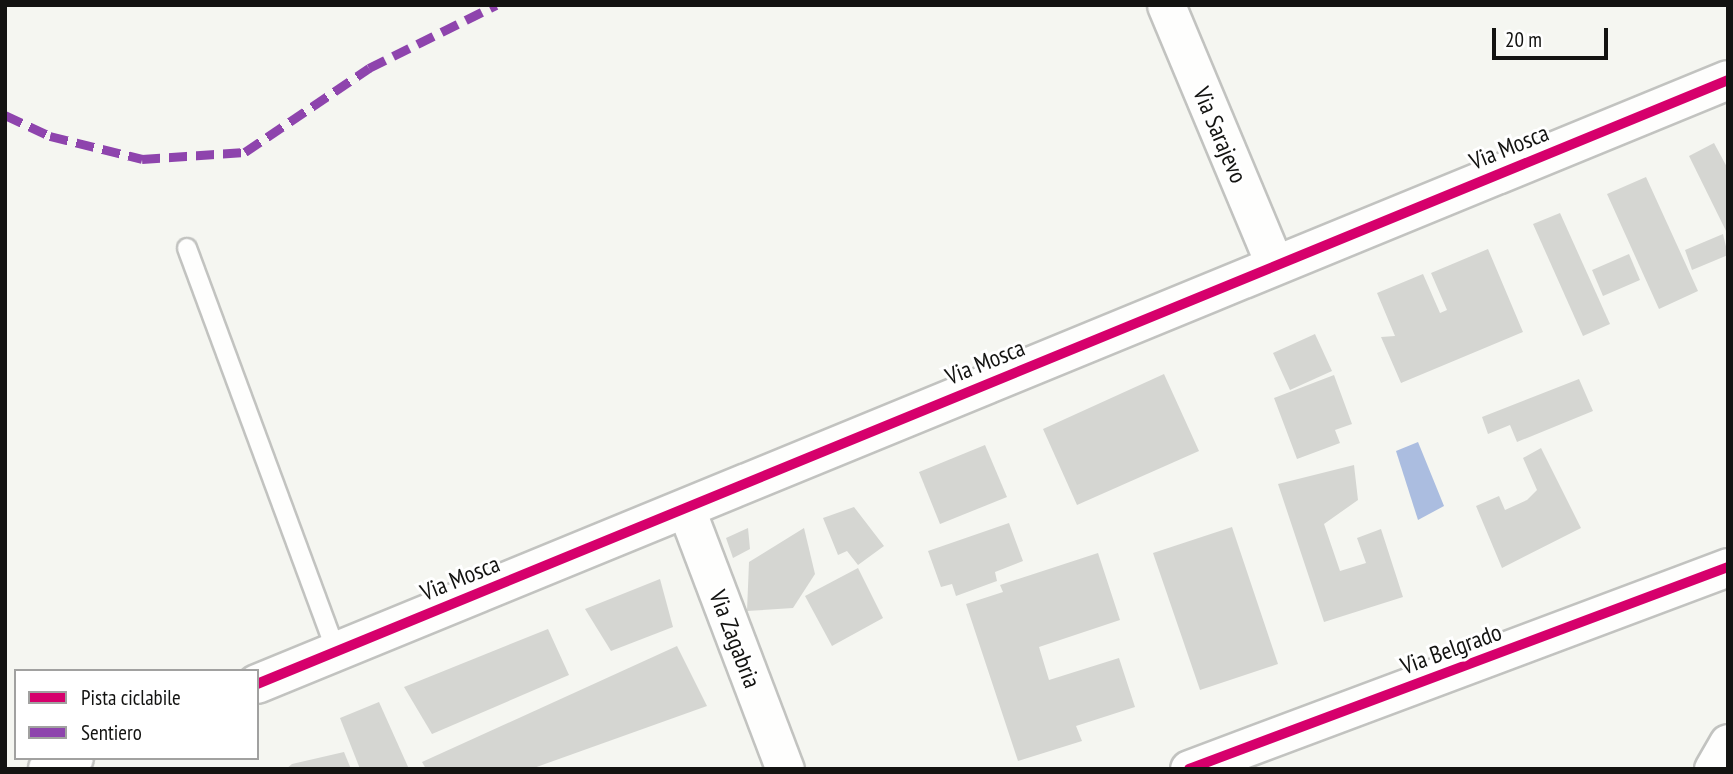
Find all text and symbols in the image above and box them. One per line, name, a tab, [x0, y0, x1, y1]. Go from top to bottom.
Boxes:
scale bar	[1495, 14, 1610, 58]
text: 20 m	[1505, 26, 1542, 53]
street label: Via Sarajevo	[1187, 83, 1253, 187]
street label: Via Mosca	[1465, 118, 1553, 176]
street label: Via Mosca	[941, 333, 1029, 391]
street label: Via Mosca	[416, 549, 504, 607]
street label: Via Zagabria	[703, 586, 767, 692]
street label: Via Belgrado	[1397, 617, 1505, 681]
legend	[14, 669, 259, 760]
text: Pista ciclabile	[81, 684, 181, 711]
text: Sentiero	[81, 719, 142, 746]

